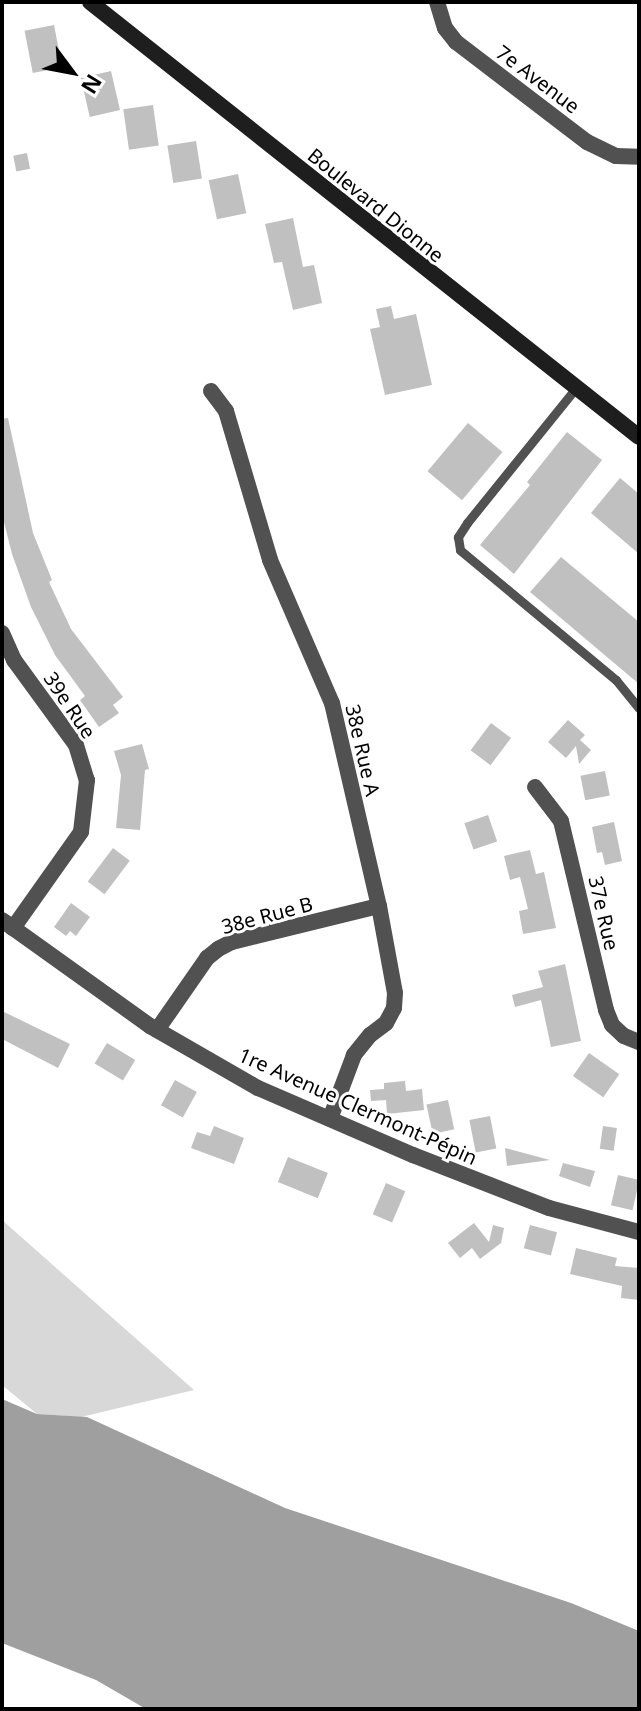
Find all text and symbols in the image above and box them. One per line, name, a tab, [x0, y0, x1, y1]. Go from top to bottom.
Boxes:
north arrow	[32, 32, 112, 112]
street label: 7e Avenue	[492, 40, 584, 118]
text: N	[75, 69, 110, 100]
street label: Boulevard Dionne	[303, 143, 449, 267]
street label: 39e Rue	[39, 667, 101, 743]
street label: 38e Rue A	[341, 702, 385, 798]
street label: 37e Rue	[584, 874, 624, 952]
street label: 38e Rue B	[219, 891, 315, 939]
street label: 1re Avenue Clermont-Pépin	[235, 1042, 481, 1170]

